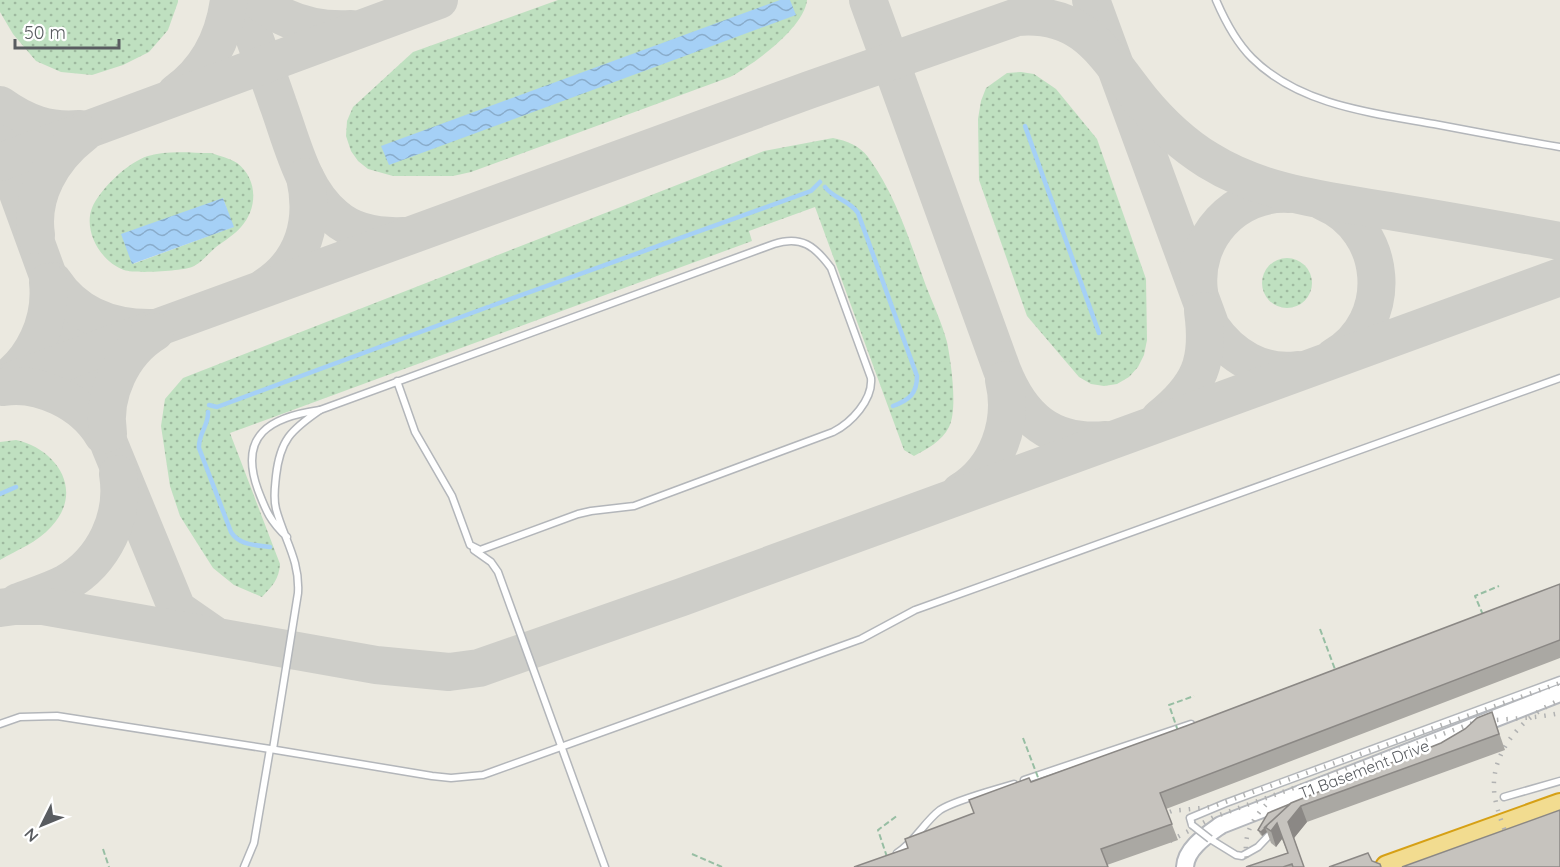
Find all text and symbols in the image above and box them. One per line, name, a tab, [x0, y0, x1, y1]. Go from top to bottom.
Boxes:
scale bar	[15, 12, 118, 50]
text: 50 m	[24, 21, 66, 44]
street label: T1 Basement Drive	[1296, 735, 1432, 803]
north arrow	[12, 795, 72, 855]
text: N	[20, 824, 42, 846]

